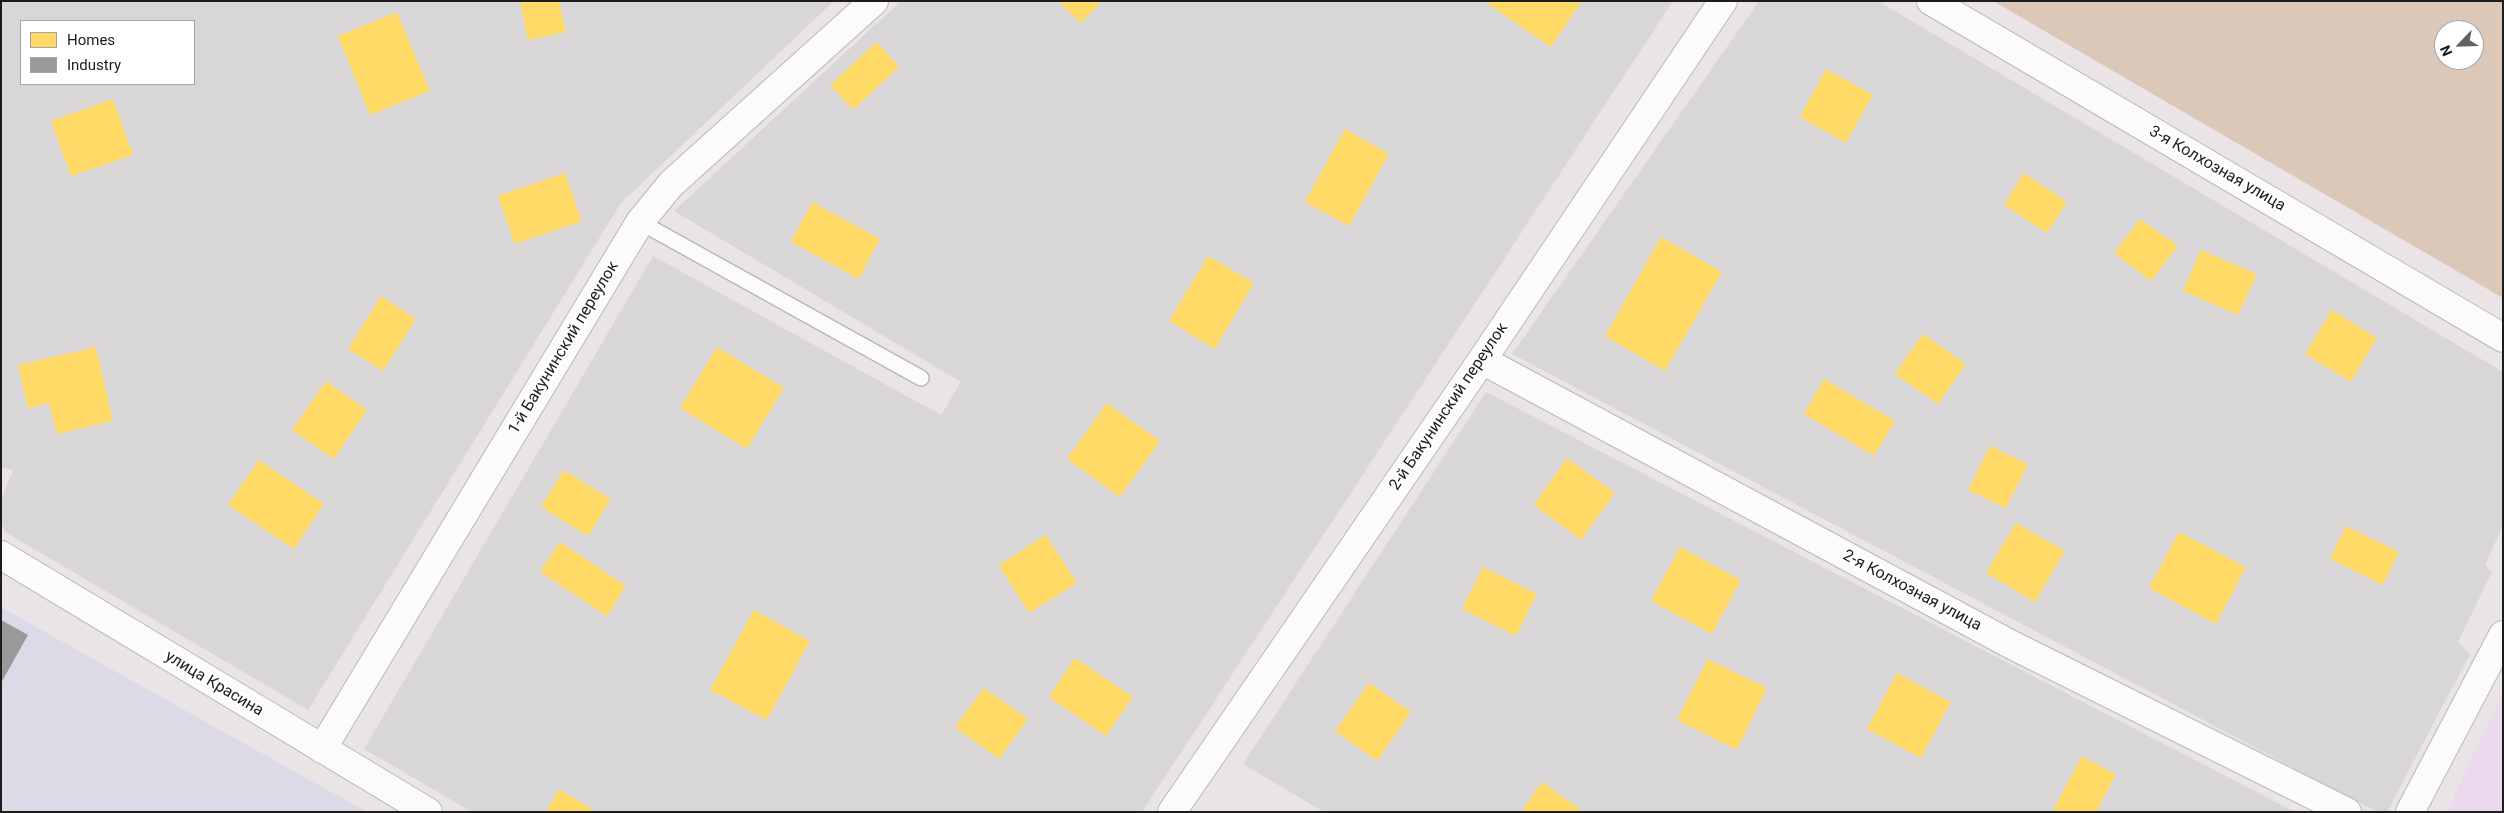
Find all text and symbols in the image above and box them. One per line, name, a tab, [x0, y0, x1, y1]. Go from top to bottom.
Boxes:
legend	[20, 20, 195, 85]
north arrow	[2434, 20, 2484, 70]
text: Homes	[67, 31, 115, 49]
text: N	[2437, 43, 2456, 58]
text: Industry	[67, 56, 121, 74]
street label: 3-я Колхозная улица	[2145, 122, 2289, 216]
street label: 1-й Бакунинский переулок	[505, 258, 623, 438]
street label: 2-й Бакунинский переулок	[1386, 320, 1512, 494]
street label: 2-я Колхозная улица	[1839, 546, 1985, 636]
street label: улица Красина	[161, 647, 267, 721]

